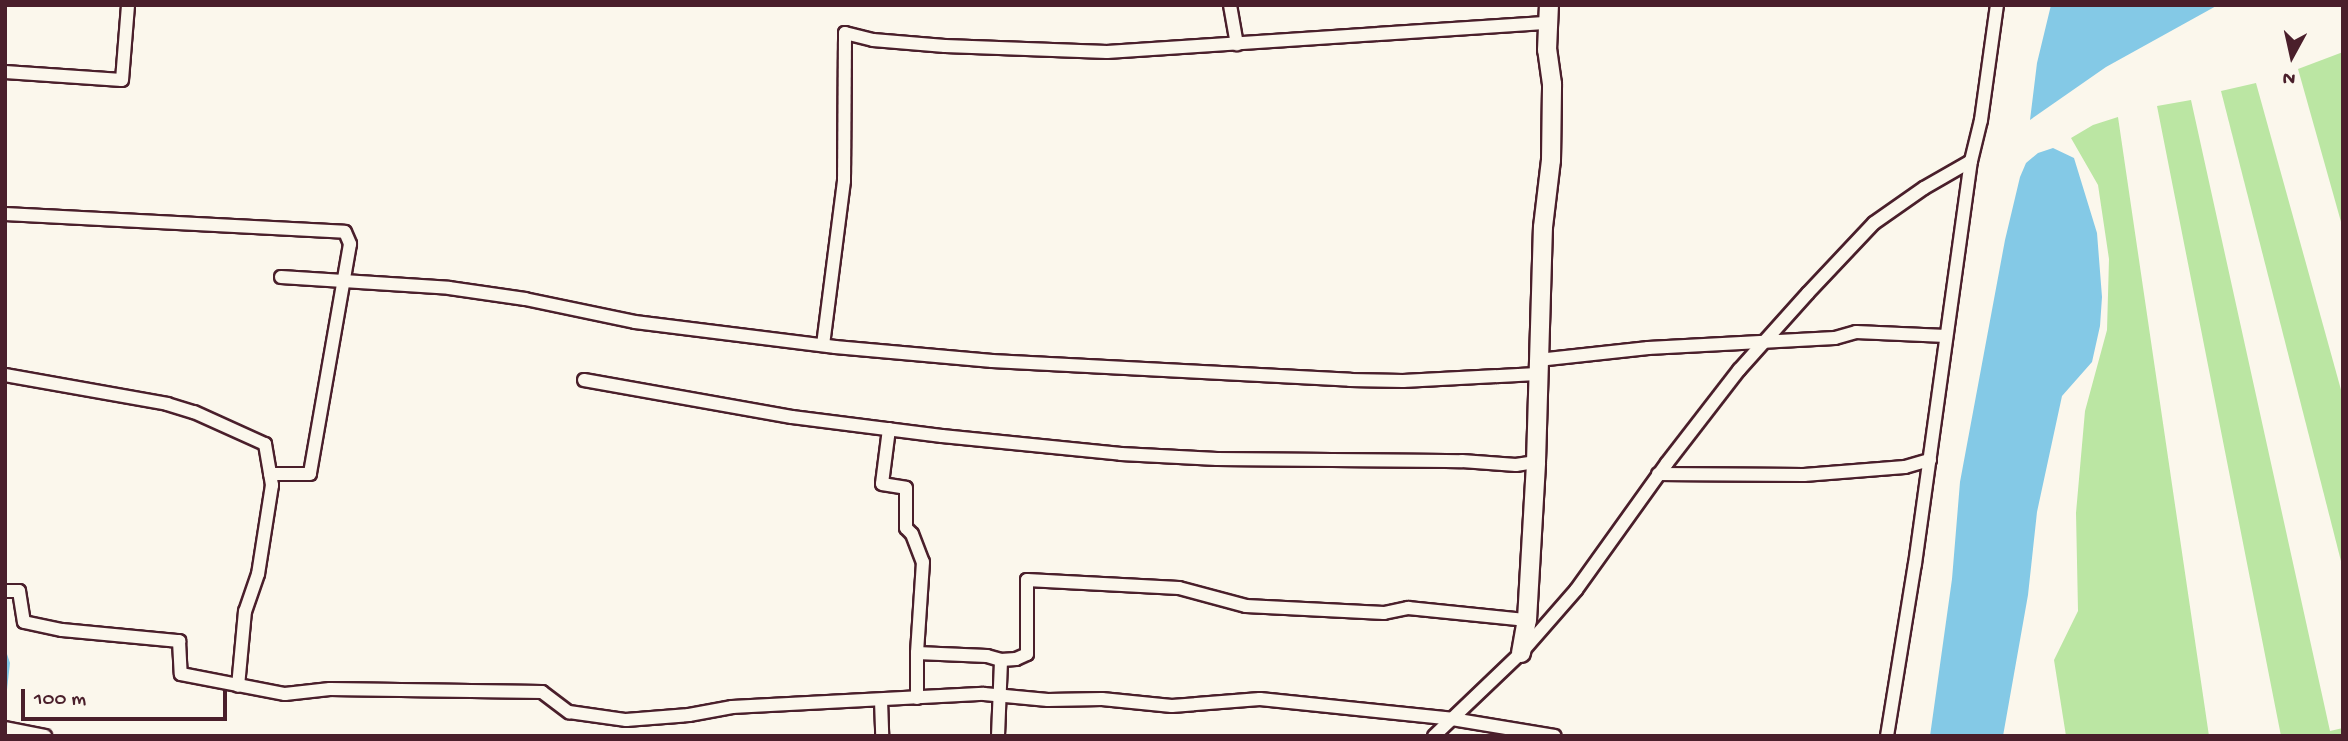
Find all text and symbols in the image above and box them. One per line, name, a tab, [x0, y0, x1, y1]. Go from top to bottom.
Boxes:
north arrow	[2257, 21, 2327, 91]
text: N	[2281, 65, 2297, 90]
scale bar	[24, 674, 231, 718]
text: 100 m	[34, 688, 86, 713]

